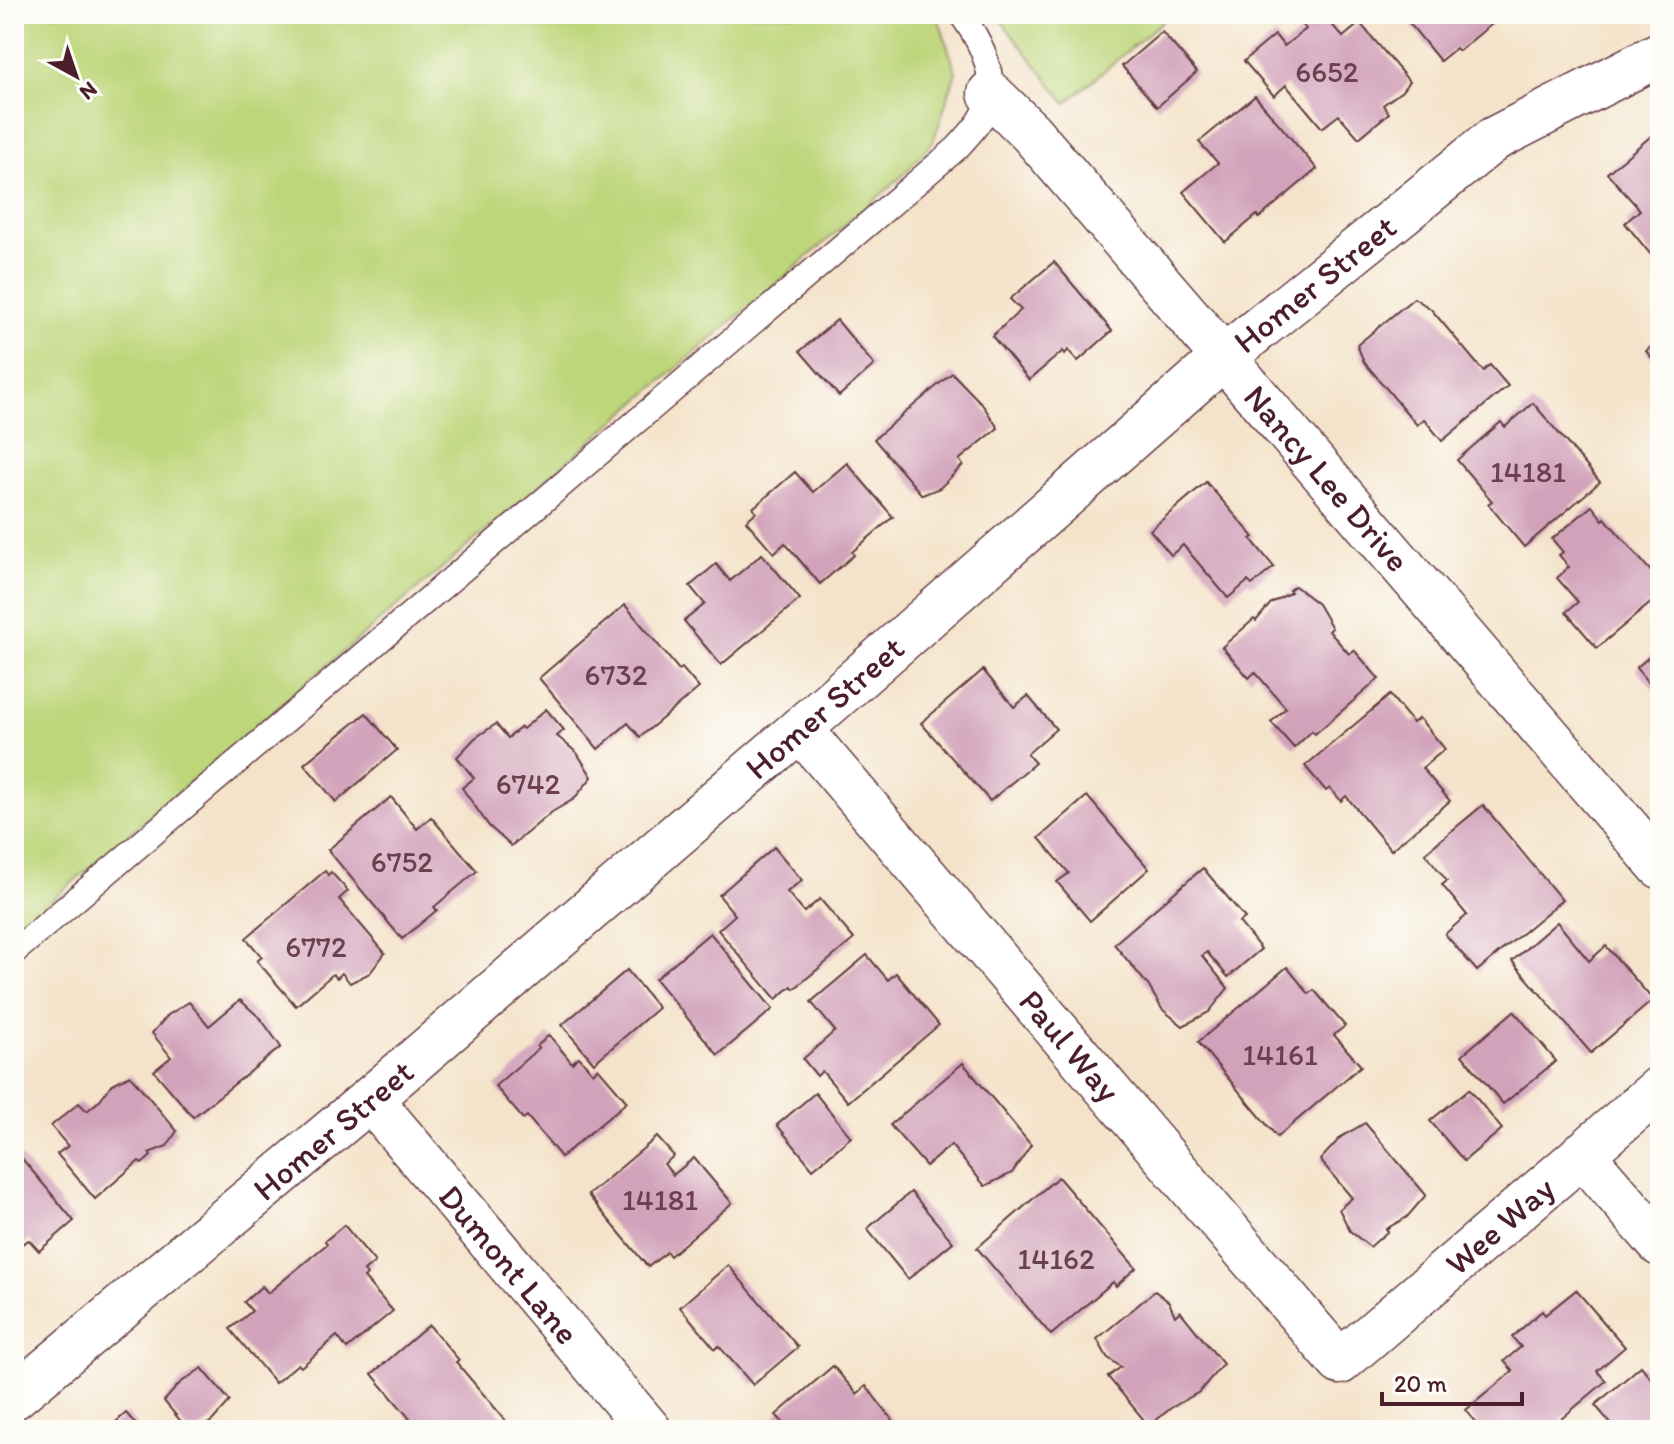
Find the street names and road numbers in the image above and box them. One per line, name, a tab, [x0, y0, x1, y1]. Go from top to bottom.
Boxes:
street label: Homer Street	[1225, 206, 1404, 362]
street label: Nancy Lee Drive	[1236, 376, 1419, 580]
street label: Homer Street	[737, 627, 912, 788]
street label: Paul Way	[1011, 981, 1129, 1110]
street label: Homer Street	[244, 1051, 422, 1209]
street label: Wee Way	[1437, 1167, 1562, 1283]
street label: Dumont Lane	[430, 1176, 588, 1352]

